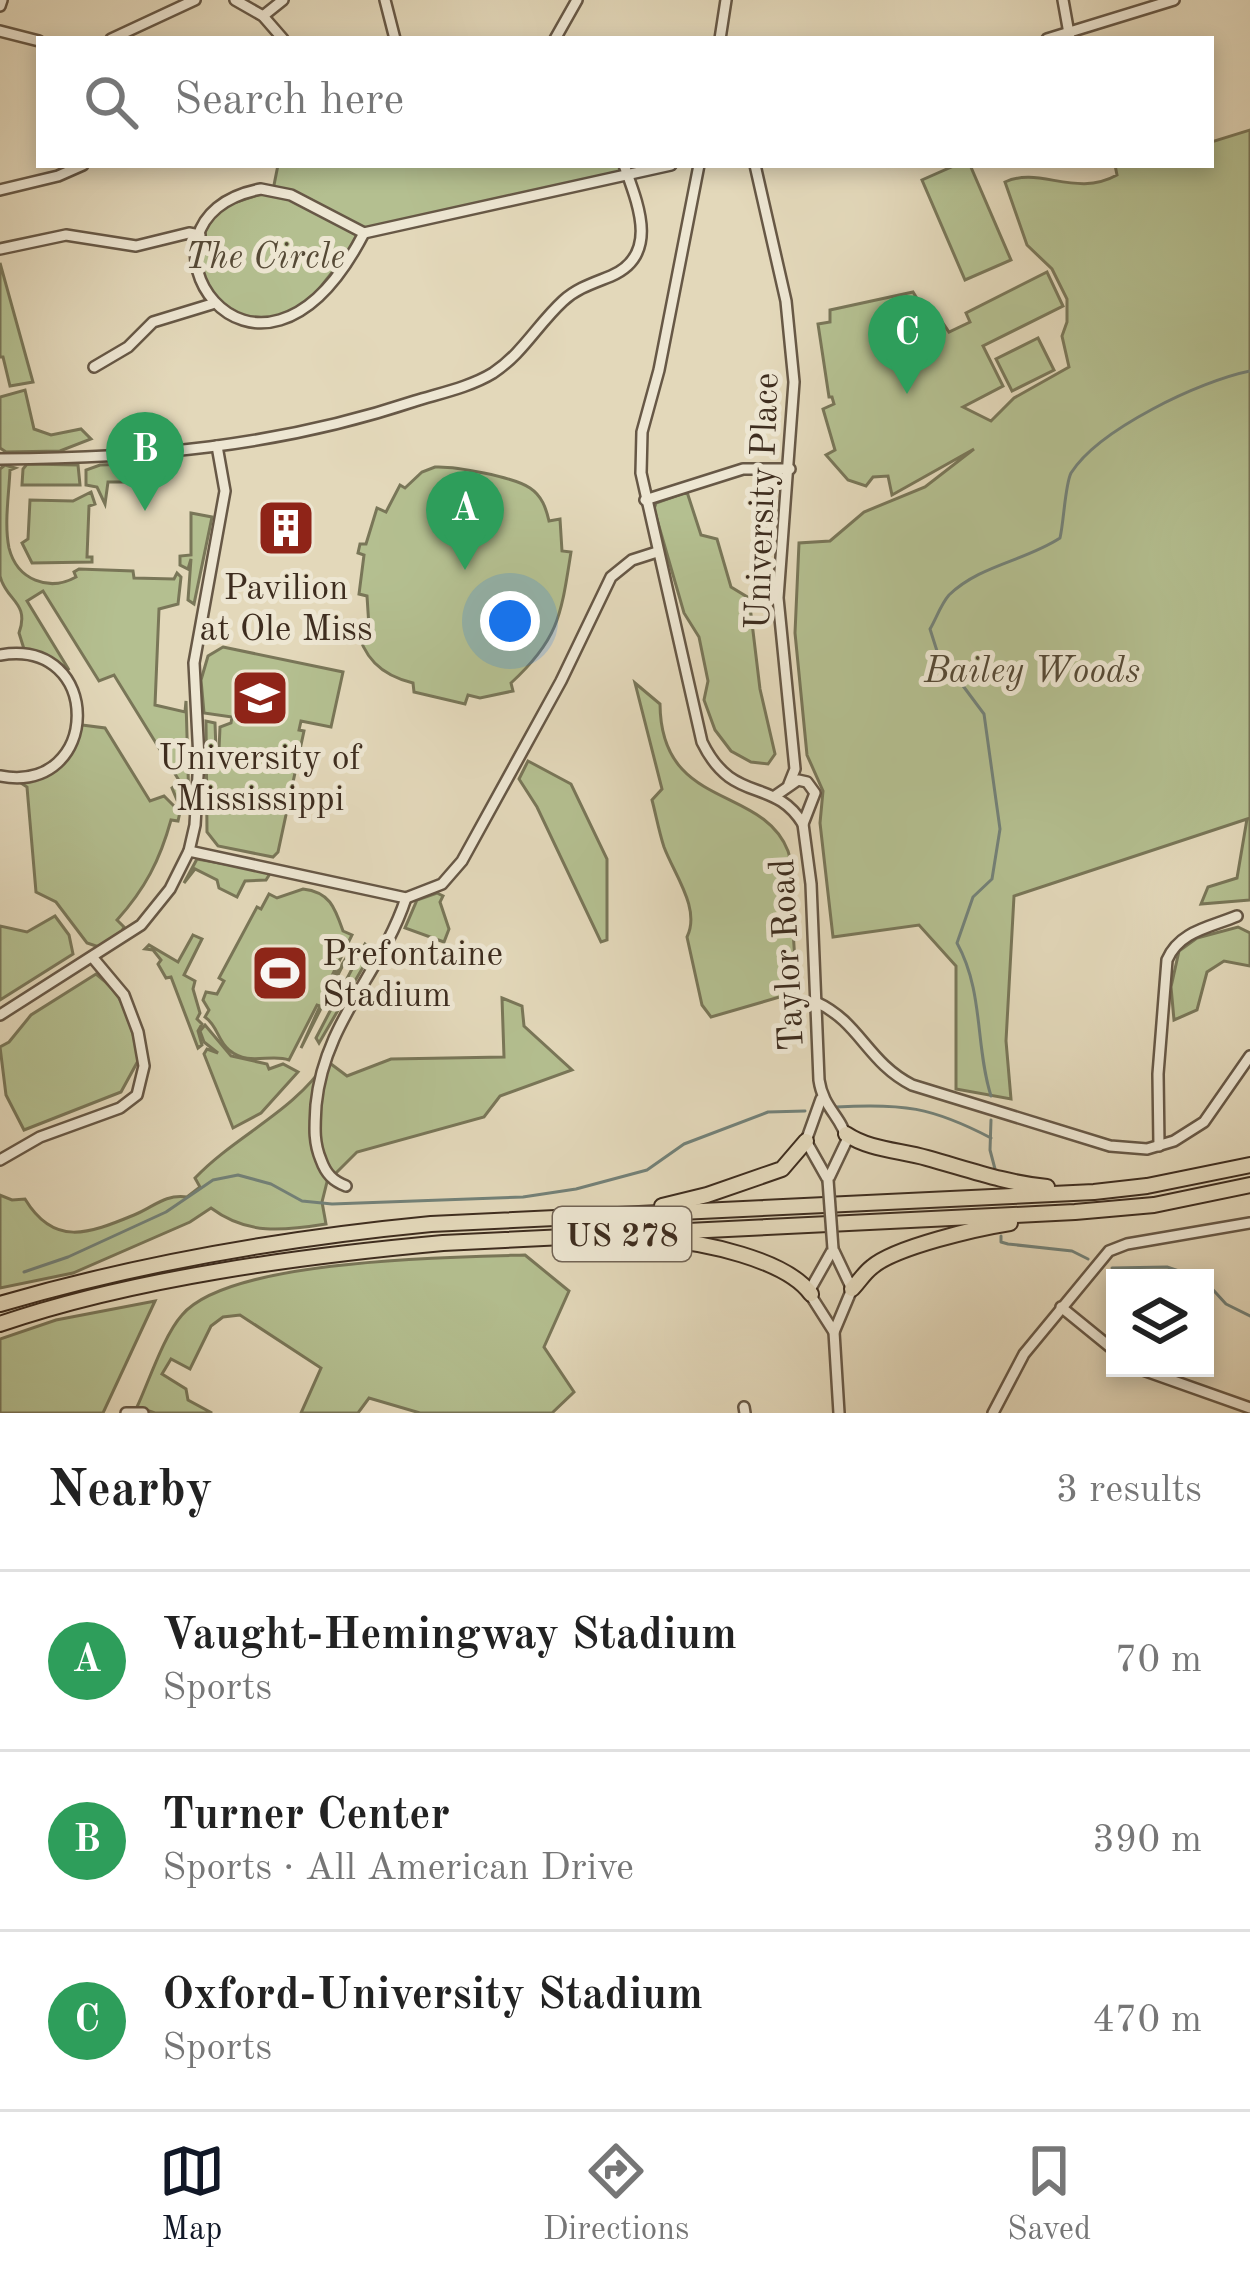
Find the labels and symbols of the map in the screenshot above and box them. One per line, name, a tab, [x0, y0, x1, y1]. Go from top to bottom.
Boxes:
park label: The Circle	[185, 240, 345, 277]
pin: C	[868, 295, 946, 394]
street label: University Place	[742, 372, 786, 630]
pin: B	[106, 412, 184, 511]
pin: A	[426, 471, 504, 570]
building icon: Pavilion at Ole Miss	[255, 497, 317, 559]
place label: Pavilion at Ole Miss	[199, 572, 373, 649]
your location	[480, 591, 540, 651]
park label: Bailey Woods	[923, 655, 1140, 691]
school or university icon: University of Mississippi	[229, 667, 291, 729]
place label: University of Mississippi	[159, 742, 362, 819]
street label: Taylor Road	[766, 858, 812, 1052]
place label: Prefontaine Stadium	[322, 938, 503, 1015]
sports icon: Prefontaine Stadium	[249, 942, 311, 1004]
road number: US 278	[553, 1207, 691, 1261]

